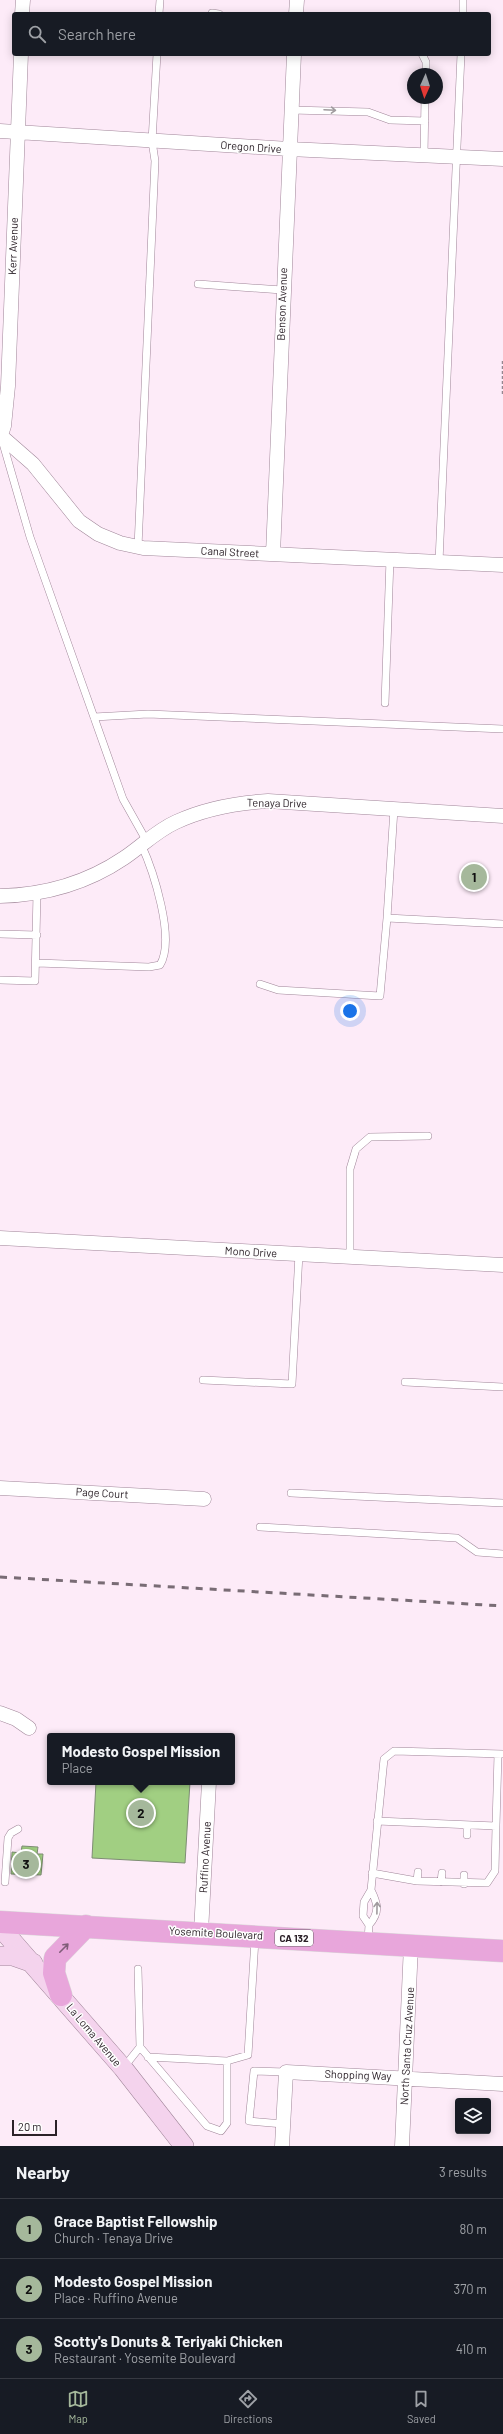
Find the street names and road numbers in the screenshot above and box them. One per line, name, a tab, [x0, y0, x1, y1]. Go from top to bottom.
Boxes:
street label: Oregon Drive	[220, 138, 282, 155]
street label: Kerr Avenue	[5, 217, 20, 275]
street label: Benson Avenue	[274, 267, 289, 341]
street label: Canal Street	[200, 543, 260, 560]
street label: Tenaya Drive	[247, 795, 307, 810]
street label: Mono Drive	[225, 1244, 278, 1259]
street label: Page Court	[75, 1485, 129, 1500]
street label: Ruffino Avenue	[196, 1821, 213, 1893]
street label: Yosemite Boulevard	[169, 1924, 263, 1941]
road number: CA 132	[275, 1930, 313, 1946]
street label: North Santa Cruz Avenue	[397, 1987, 416, 2105]
street label: La Loma Avenue	[64, 2001, 125, 2069]
street label: Shopping Way	[324, 2067, 392, 2082]

